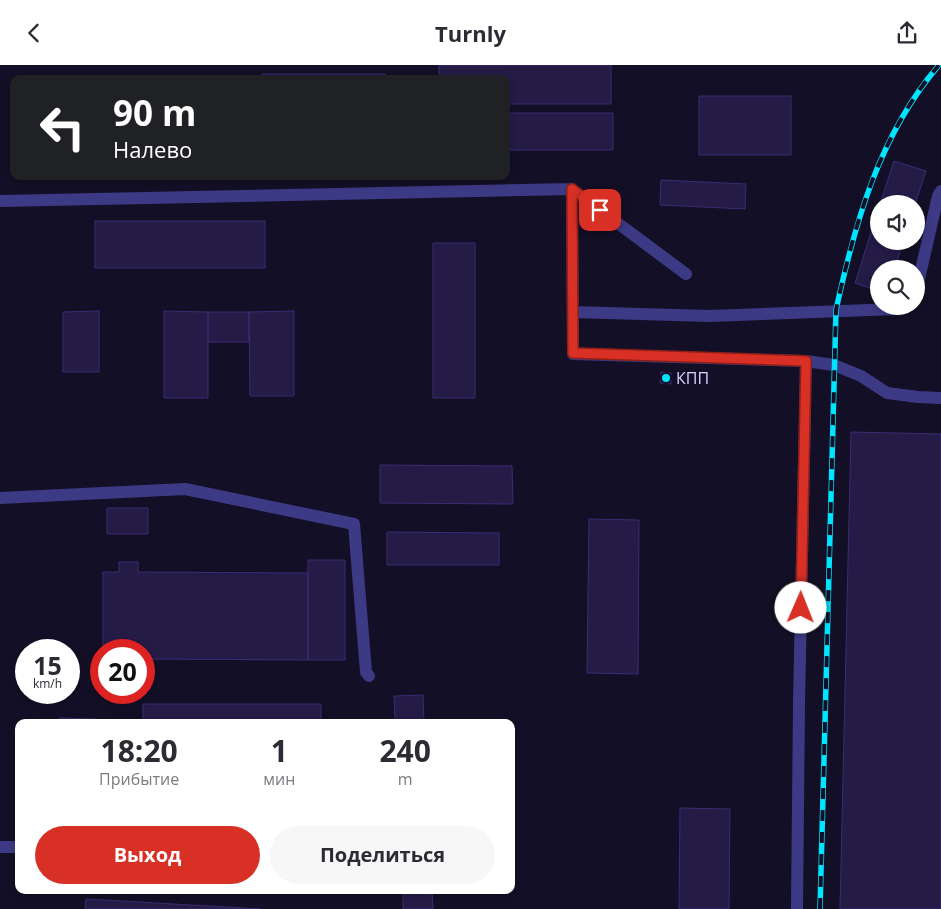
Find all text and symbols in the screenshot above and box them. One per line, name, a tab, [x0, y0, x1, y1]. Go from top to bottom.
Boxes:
text: Turnly	[435, 18, 506, 48]
icon: back	[20, 19, 48, 47]
icon: share	[893, 19, 921, 47]
text: 90 m	[113, 89, 196, 136]
icon: left	[30, 95, 95, 160]
text: Налево	[113, 134, 192, 164]
pin	[579, 189, 621, 231]
map controls	[870, 195, 925, 315]
button: sound	[870, 195, 925, 250]
icon: arrive	[586, 196, 614, 224]
button: search	[870, 260, 925, 315]
place label: КПП	[676, 367, 709, 389]
marker: КПП	[660, 372, 672, 384]
position arrow	[774, 581, 826, 633]
speed limit sign: 20	[90, 639, 155, 704]
text: 15	[33, 648, 62, 682]
text: km/h	[33, 675, 62, 692]
text: 18:20	[101, 730, 178, 771]
text: 1	[271, 730, 288, 771]
text: 240	[379, 730, 431, 771]
text: Прибытие	[99, 768, 179, 790]
text: мин	[263, 768, 295, 790]
text: m	[398, 768, 413, 790]
button: Выход	[35, 826, 260, 884]
button: Поделиться	[270, 826, 495, 884]

